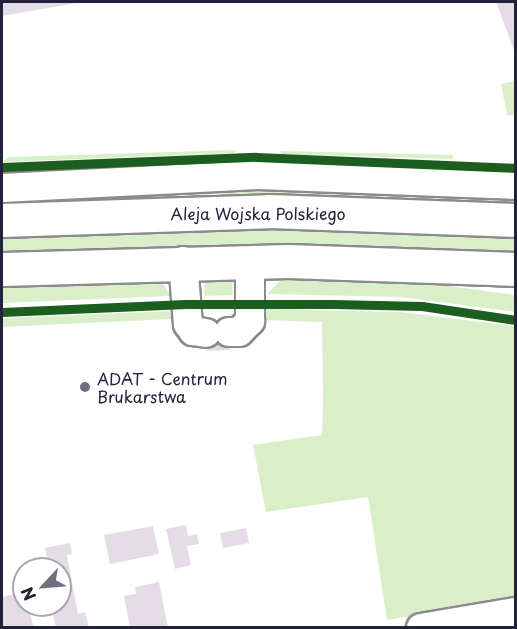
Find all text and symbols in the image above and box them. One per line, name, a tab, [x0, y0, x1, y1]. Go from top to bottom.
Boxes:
street label: Aleja Wojska Polskiego	[170, 203, 346, 223]
place label: ADAT - Centrum Brukarstwa	[97, 368, 228, 406]
marker: ADAT - Centrum Brukarstwa	[78, 380, 92, 394]
north arrow	[12, 557, 72, 617]
text: N	[14, 583, 41, 605]

